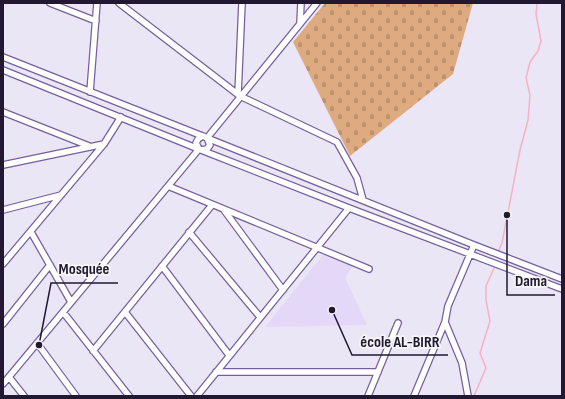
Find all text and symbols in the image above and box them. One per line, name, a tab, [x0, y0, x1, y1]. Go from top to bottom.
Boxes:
callout: Mosquée	[51, 255, 118, 283]
text: Mosquée	[59, 260, 110, 279]
callout: Dama	[507, 267, 555, 295]
text: Dama	[515, 272, 547, 291]
callout: école AL-BIRR	[352, 327, 448, 355]
text: école AL-BIRR	[360, 333, 440, 352]

